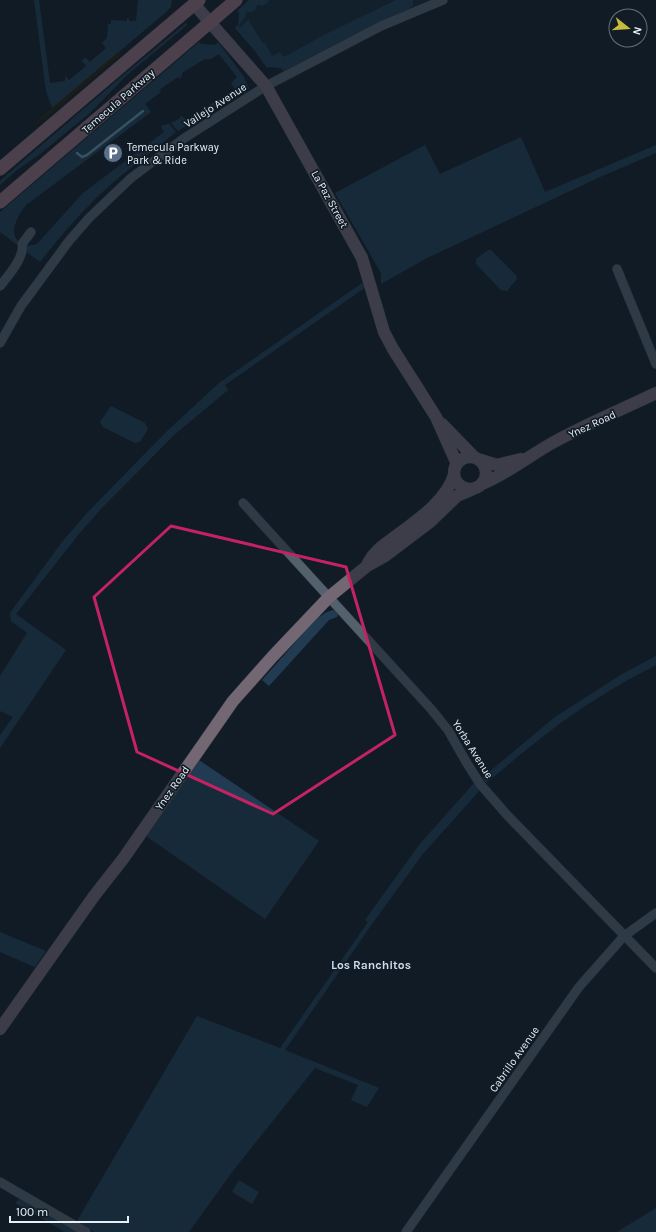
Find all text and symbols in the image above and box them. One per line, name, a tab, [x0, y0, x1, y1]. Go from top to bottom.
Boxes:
north arrow	[608, 8, 648, 48]
text: N	[630, 25, 644, 36]
street label: Temecula Parkway	[79, 66, 157, 136]
street label: Vallejo Avenue	[182, 80, 249, 130]
place label: Temecula Parkway Park & Ride	[127, 141, 219, 167]
parking icon: Temecula Parkway Park & Ride	[102, 142, 124, 164]
street label: La Paz Street	[308, 168, 351, 230]
street label: Ynez Road	[566, 408, 618, 441]
street label: Yorba Avenue	[449, 718, 496, 781]
street label: Ynez Road	[153, 764, 192, 813]
district label: Los Ranchitos	[331, 958, 411, 972]
street label: Cabrillo Avenue	[487, 1024, 542, 1095]
scale bar	[10, 1198, 128, 1224]
text: 100 m	[16, 1205, 48, 1219]

